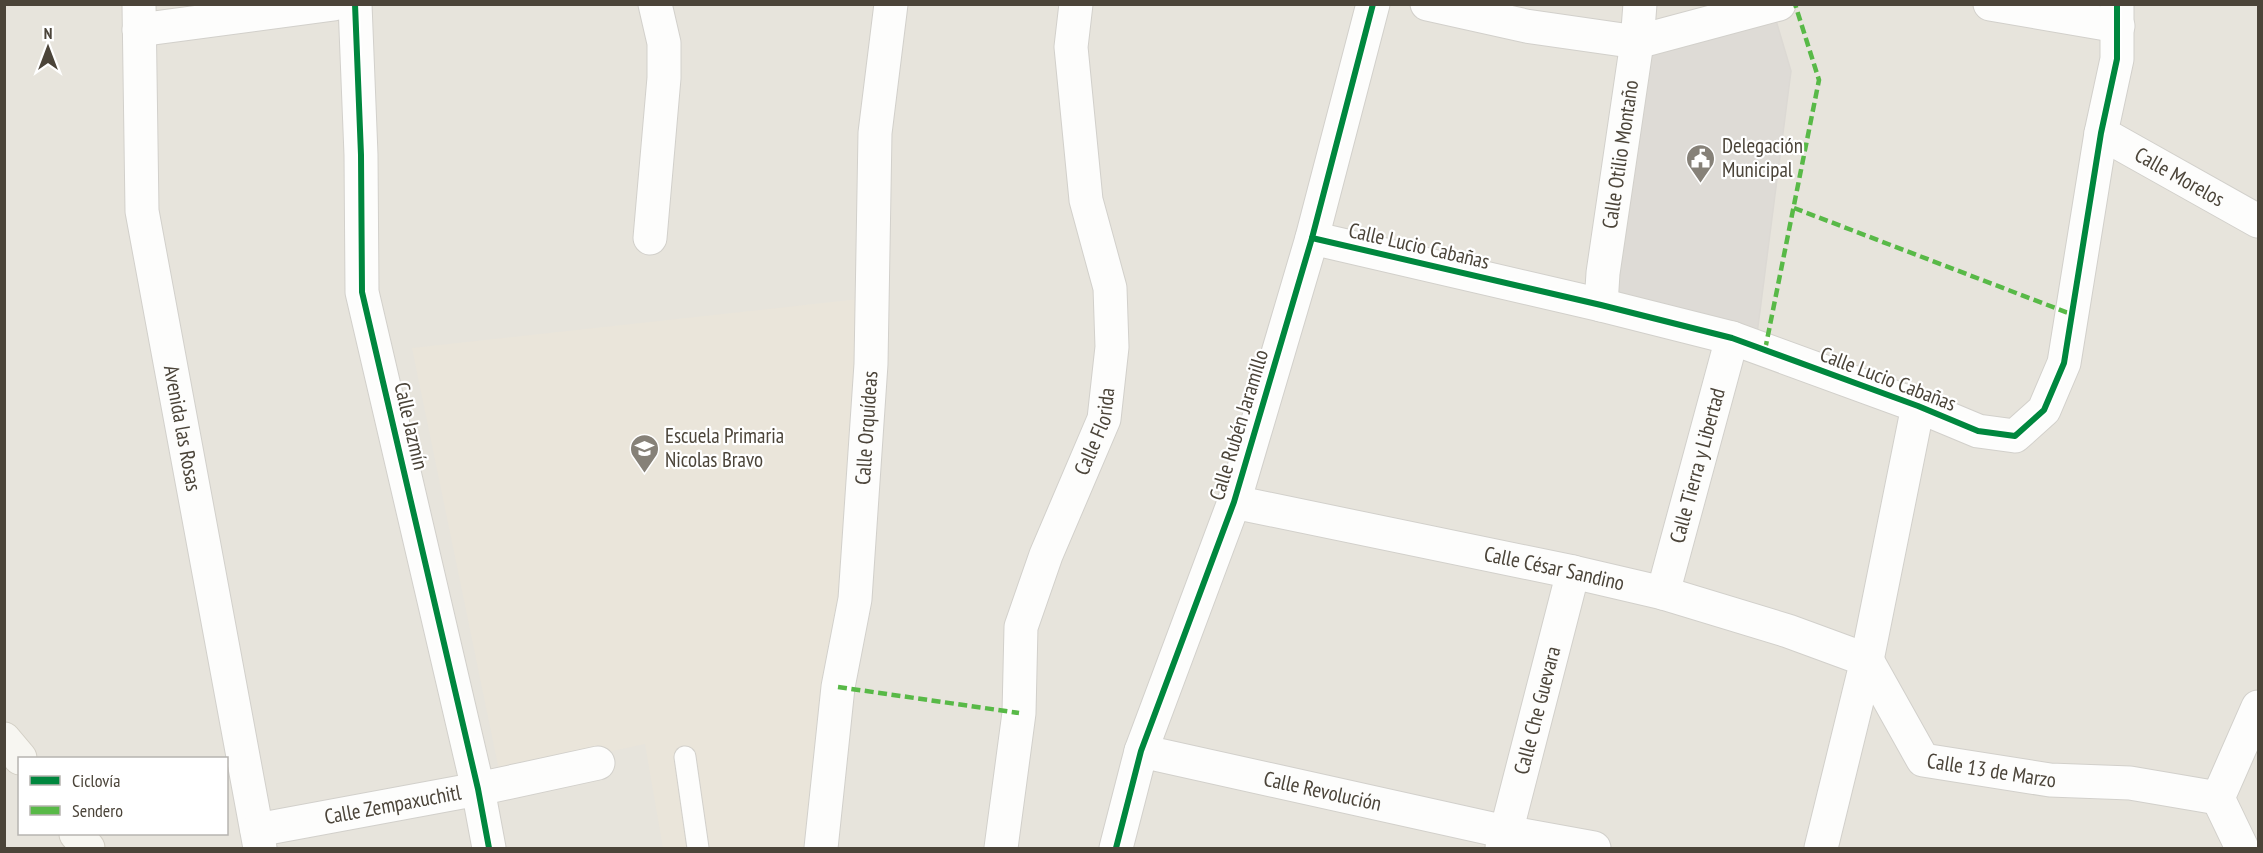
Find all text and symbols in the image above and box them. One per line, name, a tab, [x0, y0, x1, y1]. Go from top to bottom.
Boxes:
north arrow	[18, 18, 78, 78]
text: N	[44, 23, 52, 43]
street label: Calle Otilio Montaño	[1596, 78, 1644, 230]
place label: Delegación Municipal	[1722, 132, 1803, 183]
street label: Calle Morelos	[2130, 141, 2229, 212]
public building icon: Delegación Municipal	[1685, 142, 1717, 184]
street label: Calle Lucio Cabañas	[1346, 216, 1492, 275]
street label: Calle Lucio Cabañas	[1816, 340, 1960, 417]
street label: Calle Rubén Jaramillo	[1203, 346, 1274, 503]
street label: Avenida las Rosas	[158, 363, 208, 493]
street label: Calle Orquídeas	[849, 370, 883, 486]
street label: Calle Jazmín	[388, 379, 435, 472]
street label: Calle Tierra y Libertad	[1663, 385, 1731, 546]
street label: Calle Florida	[1068, 386, 1120, 479]
place label: Escuela Primaria Nicolas Bravo	[665, 422, 784, 473]
school or university icon: Escuela Primaria Nicolas Bravo	[628, 432, 660, 474]
street label: Calle César Sandino	[1482, 540, 1627, 597]
street label: Calle Che Guevara	[1507, 643, 1566, 777]
street label: Calle 13 de Marzo	[1925, 747, 2056, 793]
legend	[18, 757, 228, 835]
street label: Calle Revolución	[1261, 765, 1384, 817]
text: Ciclovía	[72, 769, 120, 792]
street label: Calle Zempaxuchitl	[322, 778, 463, 830]
text: Sendero	[72, 799, 123, 822]

